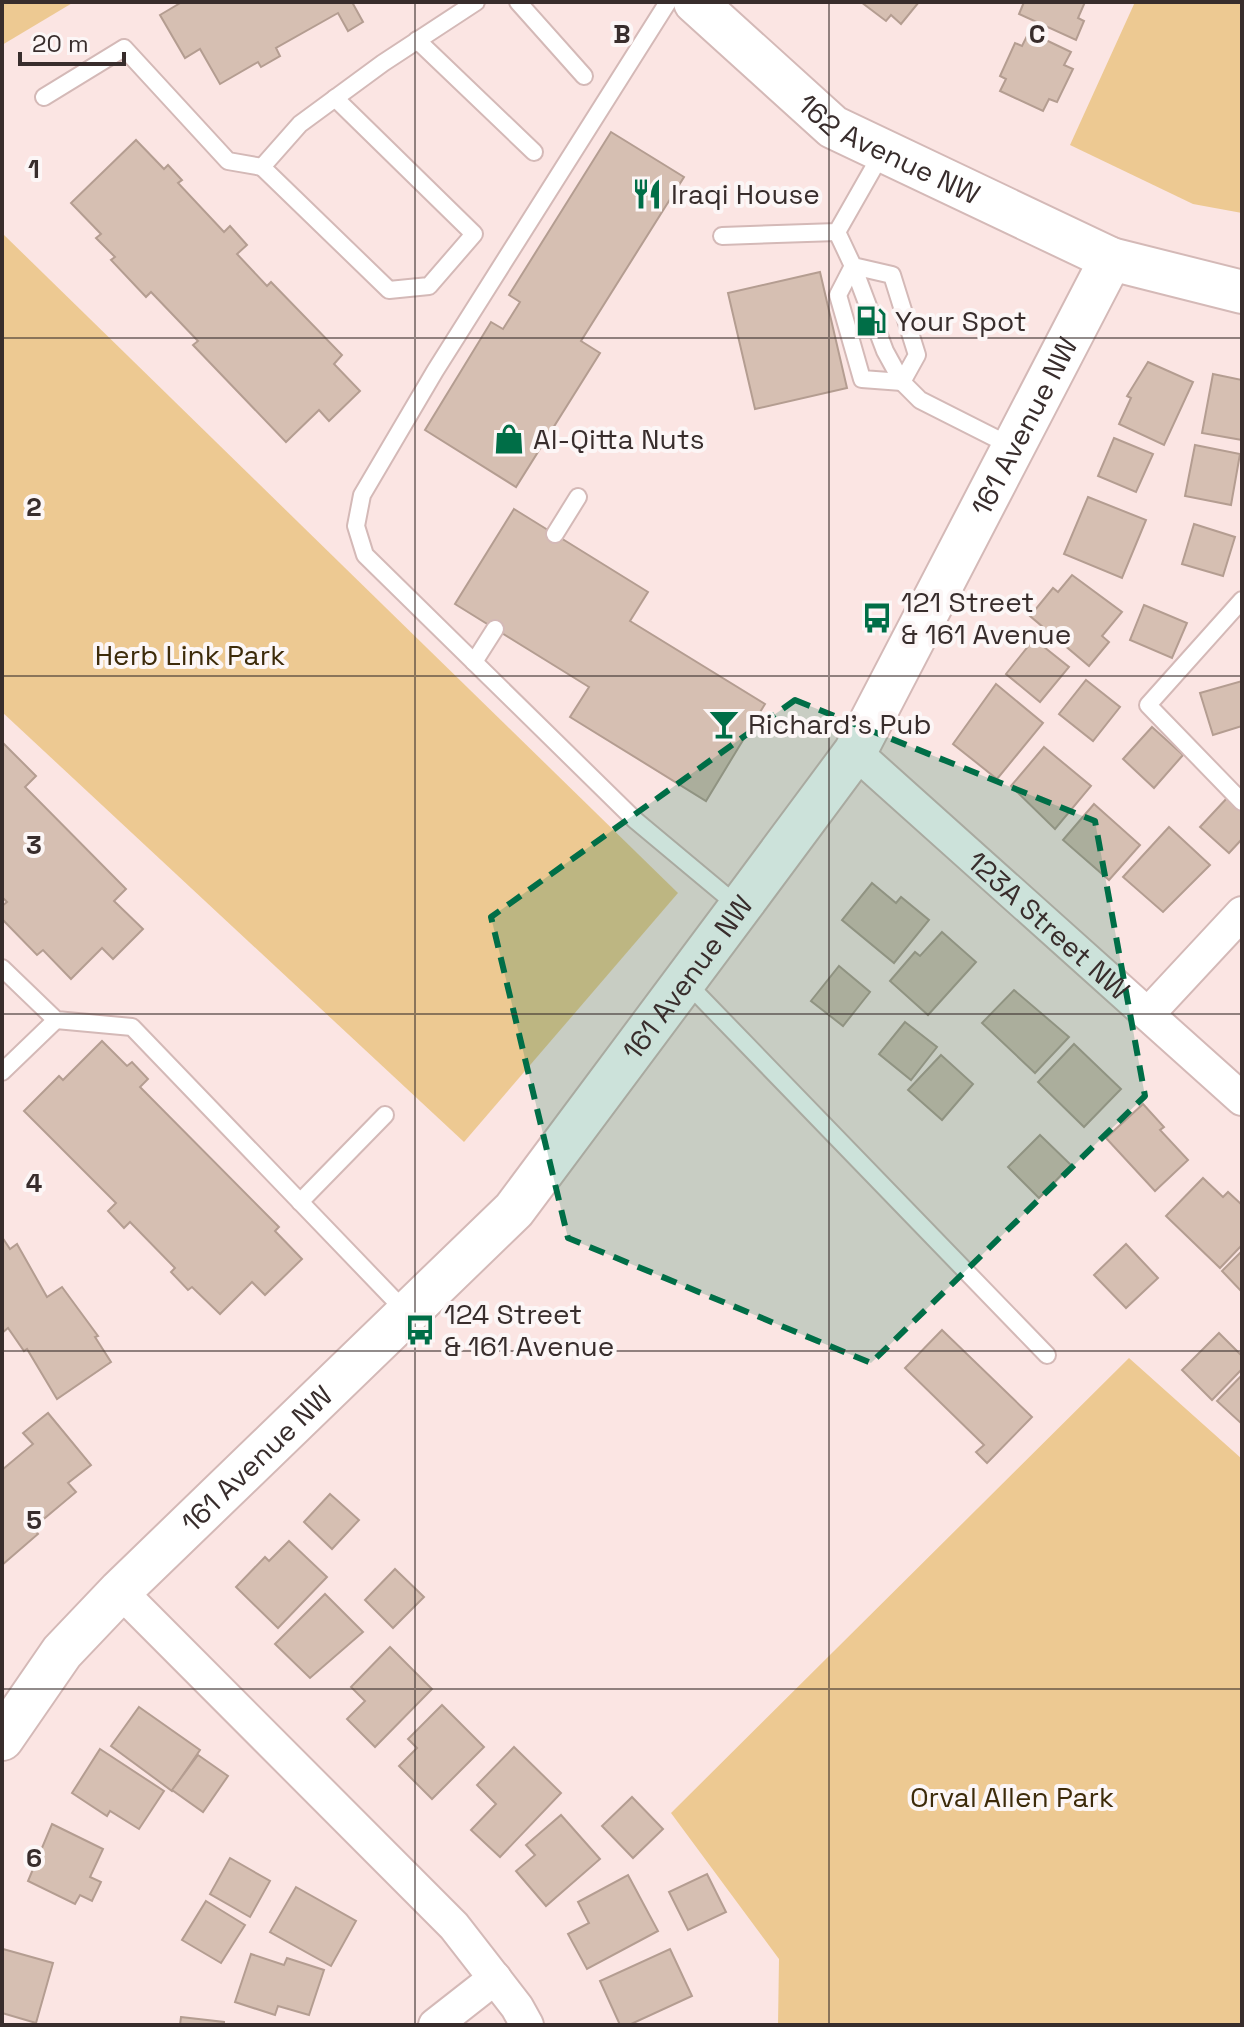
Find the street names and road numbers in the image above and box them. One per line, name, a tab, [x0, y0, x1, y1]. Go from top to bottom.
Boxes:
street label: 162 Avenue NW	[790, 86, 986, 212]
street label: 161 Avenue NW	[963, 331, 1085, 522]
street label: 123A Street NW	[960, 843, 1137, 1008]
street label: 161 Avenue NW	[614, 888, 761, 1067]
street label: 161 Avenue NW	[174, 1378, 340, 1540]

